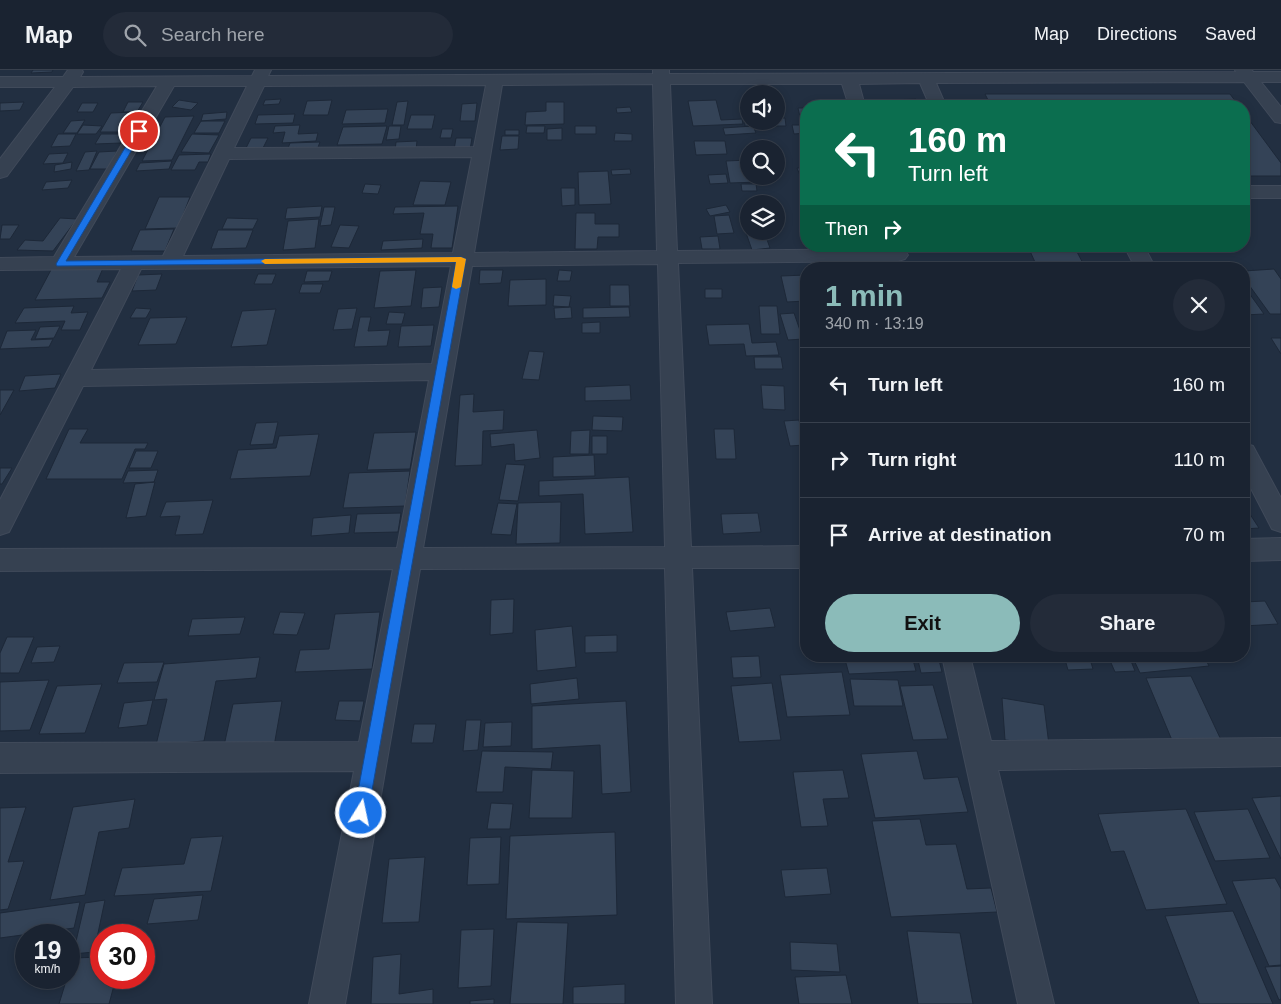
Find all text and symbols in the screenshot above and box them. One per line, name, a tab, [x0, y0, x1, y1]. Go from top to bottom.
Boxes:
search box	[103, 12, 453, 57]
text: Map	[25, 21, 73, 48]
icon: search	[121, 21, 149, 49]
text: Search here	[161, 24, 265, 45]
text: Map	[1034, 24, 1069, 44]
text: Directions	[1097, 24, 1177, 44]
text: Saved	[1205, 24, 1256, 44]
map controls	[740, 85, 785, 240]
button: sound	[740, 85, 785, 130]
pin	[118, 110, 160, 152]
icon: arrive	[125, 117, 153, 145]
icon: left	[825, 120, 890, 185]
text: 160 m	[908, 120, 1007, 159]
button: search	[740, 140, 785, 185]
text: Turn left	[908, 161, 988, 186]
button: layers	[740, 195, 785, 240]
icon: right	[878, 215, 906, 243]
text: Then	[825, 218, 868, 239]
text: 1 min	[825, 279, 903, 312]
button: close	[1173, 279, 1225, 331]
text: 340 m · 13:19	[825, 315, 924, 332]
icon: left	[825, 371, 853, 399]
text: Turn left	[868, 374, 943, 395]
text: 160 m	[1172, 374, 1225, 395]
icon: right	[825, 446, 853, 474]
text: Turn right	[868, 449, 956, 470]
text: 110 m	[1174, 449, 1225, 470]
icon: arrive	[825, 521, 853, 549]
text: Arrive at destination	[868, 524, 1052, 545]
text: 70 m	[1183, 524, 1225, 545]
button: Exit	[825, 594, 1020, 652]
button: Share	[1030, 594, 1225, 652]
position arrow	[334, 786, 386, 838]
speed limit sign: 30	[90, 924, 155, 989]
text: 19	[34, 936, 61, 964]
text: km/h	[34, 962, 61, 976]

